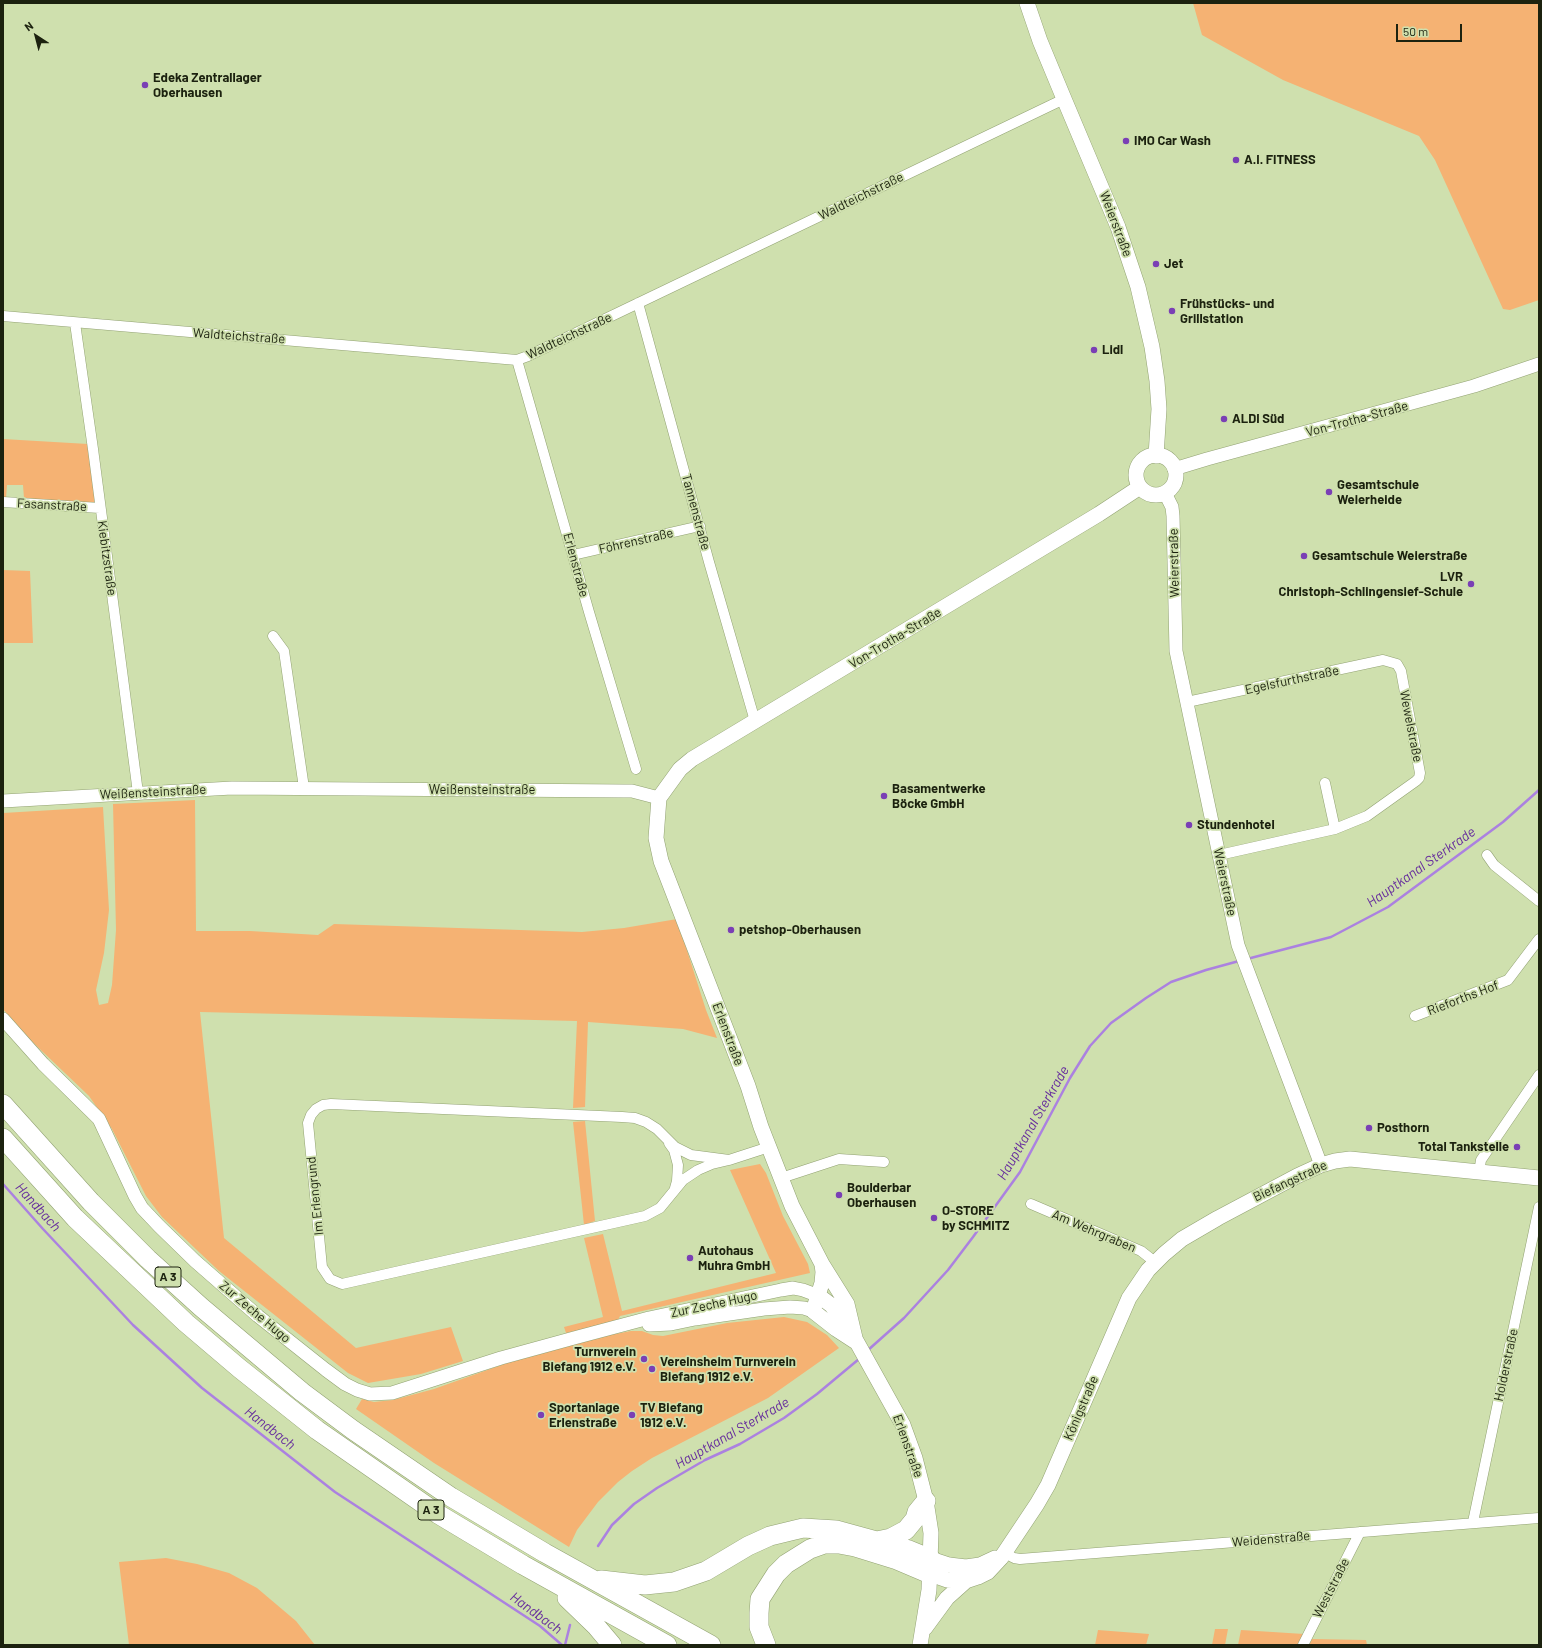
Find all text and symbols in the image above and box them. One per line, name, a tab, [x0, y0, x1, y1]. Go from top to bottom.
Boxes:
north arrow	[16, 16, 56, 56]
scale bar	[1398, 16, 1464, 42]
text: N	[22, 18, 35, 33]
text: 50 m	[1403, 24, 1428, 38]
place label: Edeka Zentrallager Oberhausen	[153, 70, 262, 101]
marker: Edeka Zentrallager Oberhausen	[140, 80, 150, 90]
place label: IMO Car Wash	[1134, 133, 1211, 149]
marker: IMO Car Wash	[1121, 136, 1131, 146]
place label: A.I. FITNESS	[1244, 152, 1316, 168]
marker: A.I. FITNESS	[1231, 155, 1241, 165]
street label: Waldteichstraße	[816, 169, 906, 223]
street label: Weierstraße	[1096, 189, 1136, 259]
place label: Jet	[1164, 256, 1183, 272]
marker: Jet	[1151, 259, 1161, 269]
place label: Frühstücks- und Grillstation	[1180, 296, 1274, 327]
marker: Frühstücks- und Grillstation	[1167, 306, 1177, 316]
street label: Waldteichstraße	[524, 309, 614, 363]
street label: Waldteichstraße	[192, 325, 286, 347]
place label: Lidl	[1102, 342, 1123, 358]
marker: Lidl	[1089, 345, 1099, 355]
street label: Von-Trotha-Straße	[1304, 398, 1410, 440]
place label: ALDI Süd	[1232, 411, 1284, 427]
marker: ALDI Süd	[1219, 414, 1229, 424]
street label: Tannenstraße	[678, 472, 714, 552]
place label: Gesamtschule Weierheide	[1337, 477, 1419, 508]
marker: Gesamtschule Weierheide	[1324, 487, 1334, 497]
street label: Fasanstraße	[17, 495, 87, 515]
street label: Kiebitzstraße	[94, 519, 120, 597]
street label: Föhrenstraße	[597, 525, 675, 557]
street label: Weierstraße	[1166, 528, 1182, 598]
street label: Erlenstraße	[560, 531, 592, 599]
place label: Gesamtschule Weierstraße	[1312, 548, 1467, 564]
marker: Gesamtschule Weierstraße	[1299, 551, 1309, 561]
place label: LVR Christoph-Schlingensief-Schule	[1279, 569, 1463, 600]
marker: LVR Christoph-Schlingensief-Schule	[1466, 579, 1476, 589]
street label: Von-Trotha-Straße	[846, 604, 944, 672]
street label: Egelsfurthstraße	[1244, 662, 1340, 698]
street label: Wewelstraße	[1396, 689, 1426, 763]
street label: Weißensteinstraße	[99, 781, 207, 803]
place label: Basamentwerke Böcke GmbH	[892, 781, 985, 812]
street label: Weißensteinstraße	[429, 782, 535, 798]
marker: Basamentwerke Böcke GmbH	[879, 791, 889, 801]
place label: Stundenhotel	[1197, 817, 1275, 833]
marker: Stundenhotel	[1184, 820, 1194, 830]
water label: Hauptkanal Sterkrade	[1363, 823, 1479, 911]
street label: Weierstraße	[1210, 847, 1240, 917]
place label: petshop-Oberhausen	[739, 922, 861, 938]
marker: petshop-Oberhausen	[726, 925, 736, 935]
street label: Rieforths Hof	[1425, 977, 1501, 1019]
street label: Erlenstraße	[709, 1000, 747, 1068]
water label: Hauptkanal Sterkrade	[993, 1063, 1073, 1183]
place label: Posthorn	[1377, 1120, 1429, 1136]
marker: Posthorn	[1364, 1123, 1374, 1133]
place label: Total Tankstelle	[1418, 1139, 1509, 1155]
marker: Total Tankstelle	[1512, 1142, 1522, 1152]
street label: Im Erlengrund	[303, 1156, 327, 1236]
street label: Biefangstraße	[1251, 1157, 1329, 1205]
water label: Handbach	[12, 1179, 64, 1235]
place label: Boulderbar Oberhausen	[847, 1180, 916, 1211]
marker: Boulderbar Oberhausen	[834, 1190, 844, 1200]
place label: O-STORE by SCHMITZ	[942, 1203, 1010, 1234]
street label: Am Wehrgraben	[1050, 1206, 1138, 1256]
marker: O-STORE by SCHMITZ	[929, 1213, 939, 1223]
place label: Autohaus Muhra GmbH	[698, 1243, 770, 1274]
marker: Autohaus Muhra GmbH	[685, 1253, 695, 1263]
road number: A 3	[155, 1267, 181, 1287]
street label: Zur Zeche Hugo	[216, 1278, 294, 1346]
street label: Zur Zeche Hugo	[669, 1287, 759, 1321]
street label: Holderstraße	[1491, 1327, 1521, 1403]
place label: Turnverein Biefang 1912 e.V.	[543, 1344, 636, 1375]
marker: Turnverein Biefang 1912 e.V.	[639, 1354, 649, 1364]
place label: Vereinsheim Turnverein Biefang 1912 e.V.	[660, 1354, 796, 1385]
marker: Vereinsheim Turnverein Biefang 1912 e.V.	[647, 1364, 657, 1374]
street label: Königstraße	[1060, 1373, 1102, 1443]
water label: Hauptkanal Sterkrade	[672, 1393, 792, 1473]
place label: Sportanlage Erlenstraße	[549, 1400, 620, 1431]
place label: TV Biefang 1912 e.V.	[640, 1400, 703, 1431]
water label: Handbach	[241, 1403, 299, 1453]
marker: Sportanlage Erlenstraße	[536, 1410, 546, 1420]
marker: TV Biefang 1912 e.V.	[627, 1410, 637, 1420]
street label: Erlenstraße	[889, 1412, 927, 1480]
road number: A 3	[418, 1500, 444, 1520]
street label: Weidenstraße	[1231, 1528, 1311, 1550]
street label: Weststraße	[1309, 1555, 1353, 1621]
water label: Handbach	[507, 1589, 565, 1637]

